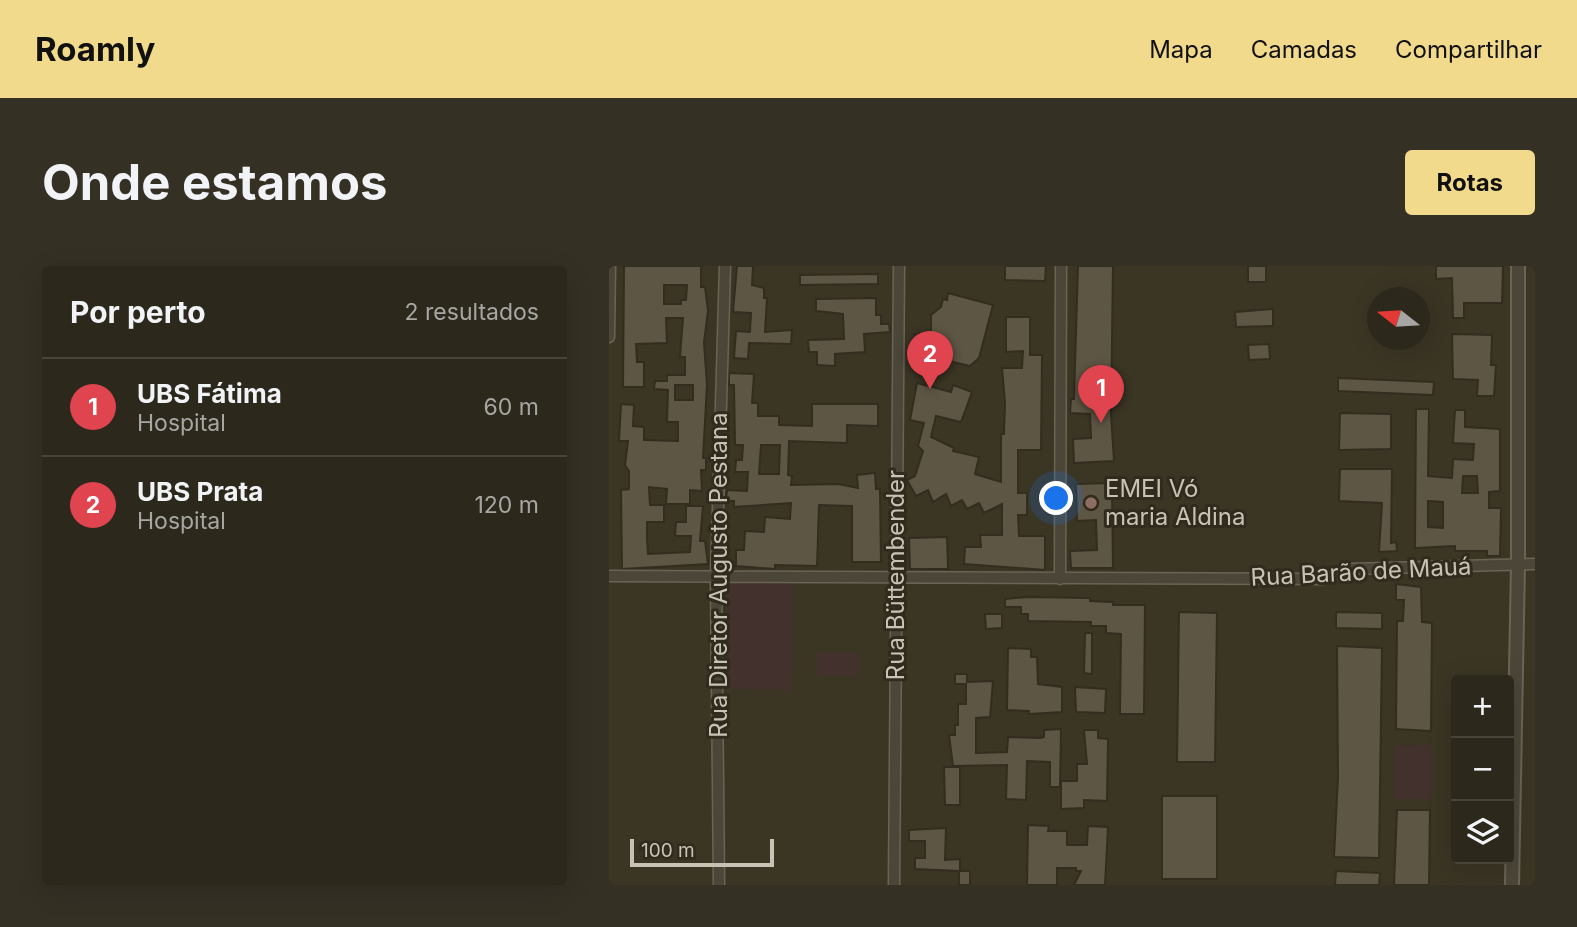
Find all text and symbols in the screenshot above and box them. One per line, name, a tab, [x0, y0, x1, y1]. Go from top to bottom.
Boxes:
text: Roamly	[35, 29, 155, 69]
text: Mapa	[1149, 35, 1213, 64]
text: Camadas	[1251, 35, 1357, 64]
text: Compartilhar	[1395, 35, 1542, 64]
button: Rotas	[1405, 150, 1535, 215]
text: Onde estamos	[42, 153, 387, 212]
north arrow	[1367, 287, 1430, 350]
text: Por perto	[70, 294, 206, 330]
text: 2 resultados	[405, 298, 539, 326]
pin: 2	[907, 331, 953, 389]
pin: 1	[1078, 365, 1124, 423]
text: UBS Fátima	[137, 378, 282, 409]
text: 1	[88, 393, 98, 421]
text: 60 m	[484, 393, 539, 421]
text: Hospital	[137, 409, 226, 437]
street label: Rua Diretor Augusto Pestana	[704, 412, 733, 738]
street label: Rua Büttembender	[881, 470, 910, 680]
place label: EMEI Vó maria Aldina	[1105, 474, 1245, 531]
text: UBS Prata	[137, 476, 263, 507]
your location	[1039, 481, 1073, 515]
text: 2	[86, 491, 100, 519]
text: 120 m	[474, 491, 539, 519]
marker: EMEI Vó maria Aldina	[1083, 495, 1099, 511]
text: Hospital	[137, 507, 226, 535]
street label: Rua Barão de Mauá	[1250, 551, 1472, 592]
map controls	[1451, 675, 1514, 864]
button: +	[1451, 675, 1514, 738]
button: −	[1451, 738, 1514, 801]
button: layers	[1451, 801, 1514, 864]
scale bar	[630, 836, 773, 868]
text: 100 m	[641, 839, 695, 862]

